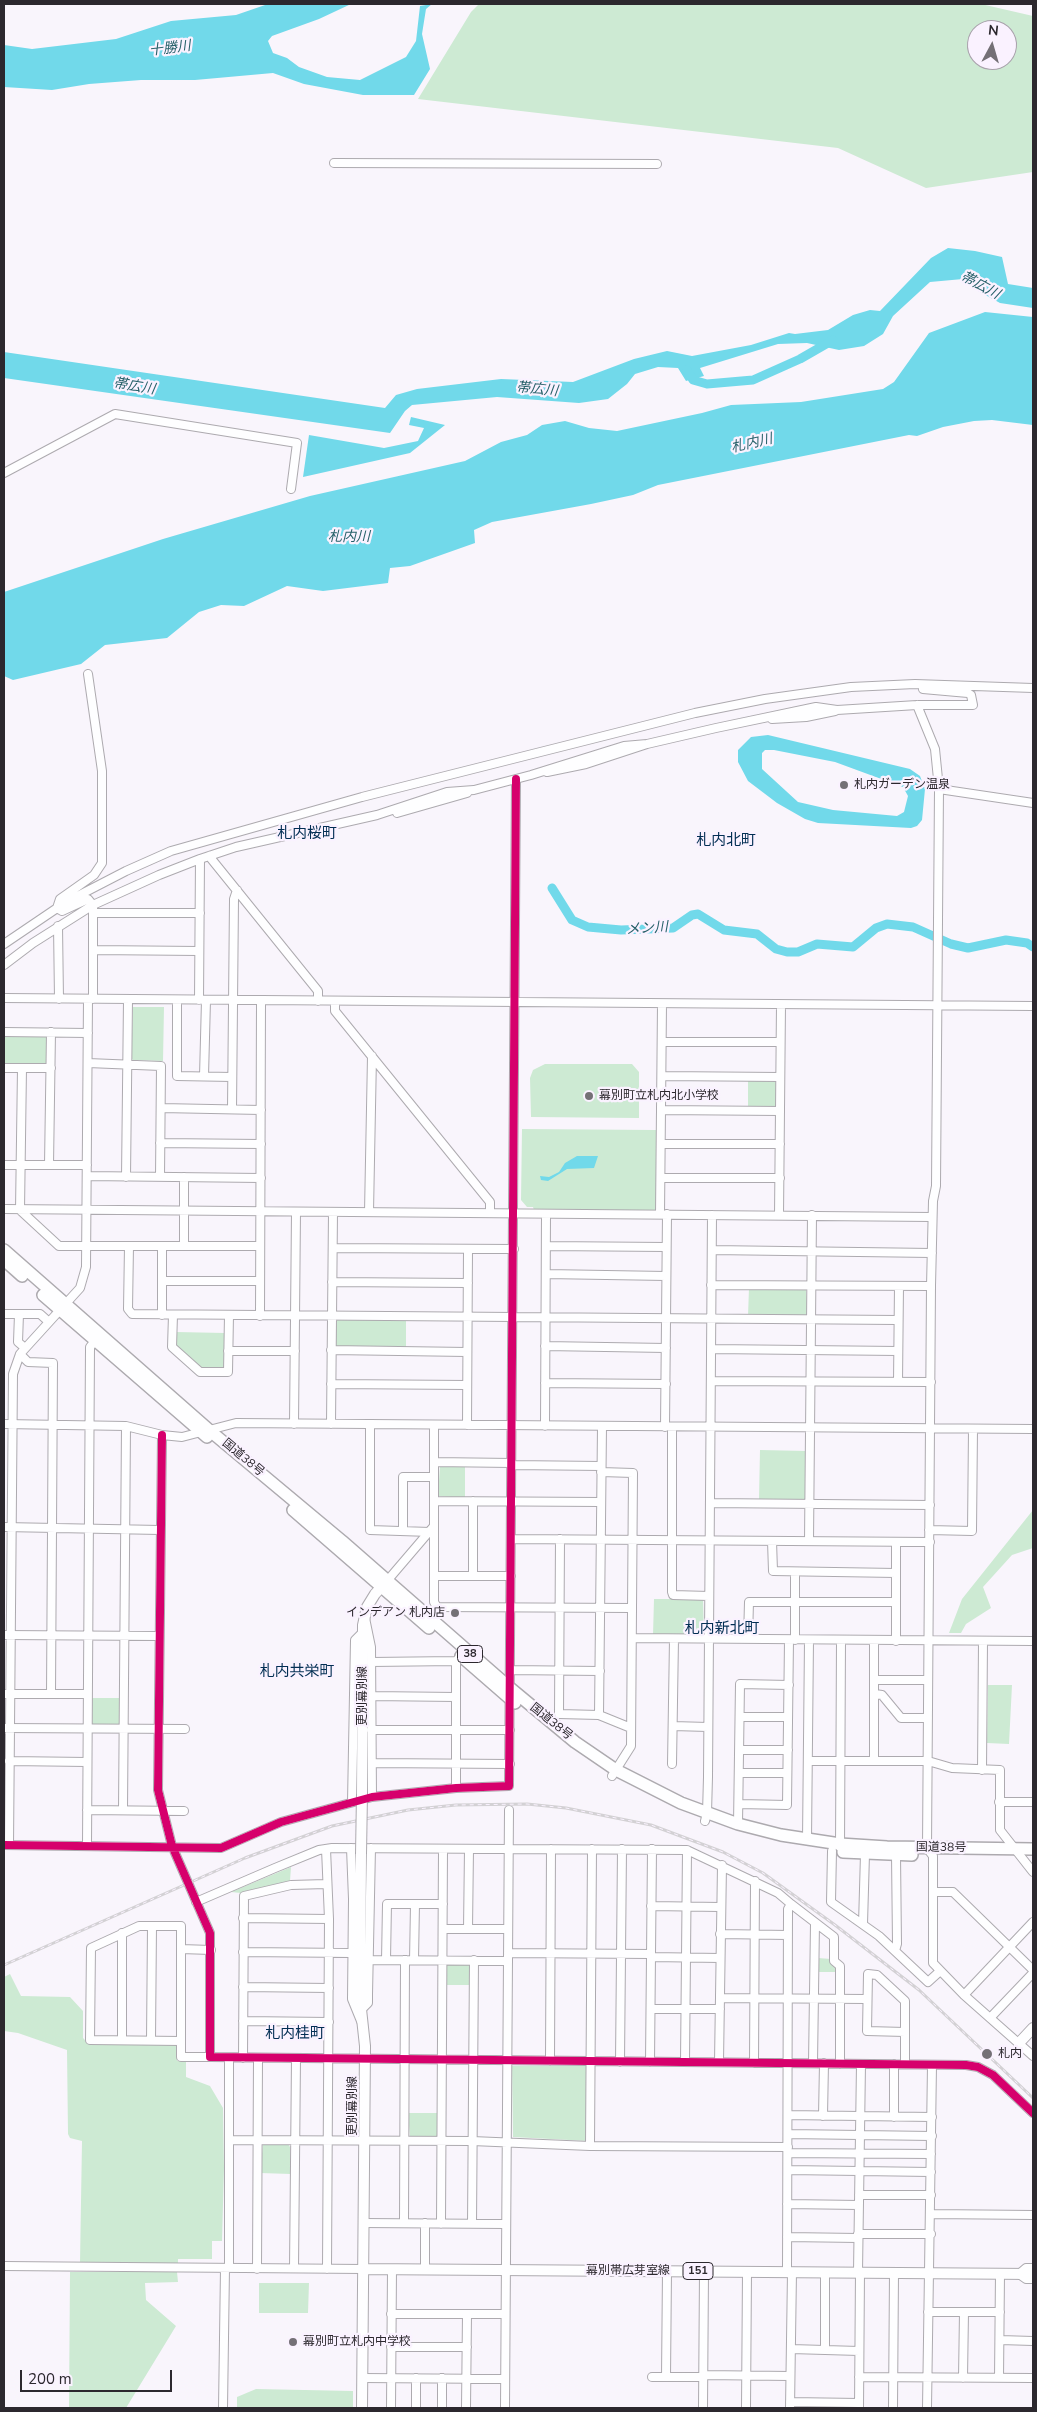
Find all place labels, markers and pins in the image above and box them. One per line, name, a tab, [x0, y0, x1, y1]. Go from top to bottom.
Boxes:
place label: 札内ガーデン温泉	[854, 778, 950, 792]
marker: 札内ガーデン温泉	[838, 779, 850, 791]
place label: 幕別町立札内北小学校	[599, 1089, 719, 1103]
marker: 幕別町立札内北小学校	[583, 1090, 595, 1102]
place label: インデアン 札内店	[346, 1606, 445, 1620]
marker: インデアン 札内店	[449, 1607, 461, 1619]
marker: 札内	[980, 2047, 994, 2061]
place label: 札内	[998, 2047, 1022, 2061]
place label: 幕別町立札内中学校	[303, 2335, 411, 2349]
marker: 幕別町立札内中学校	[287, 2336, 299, 2348]

